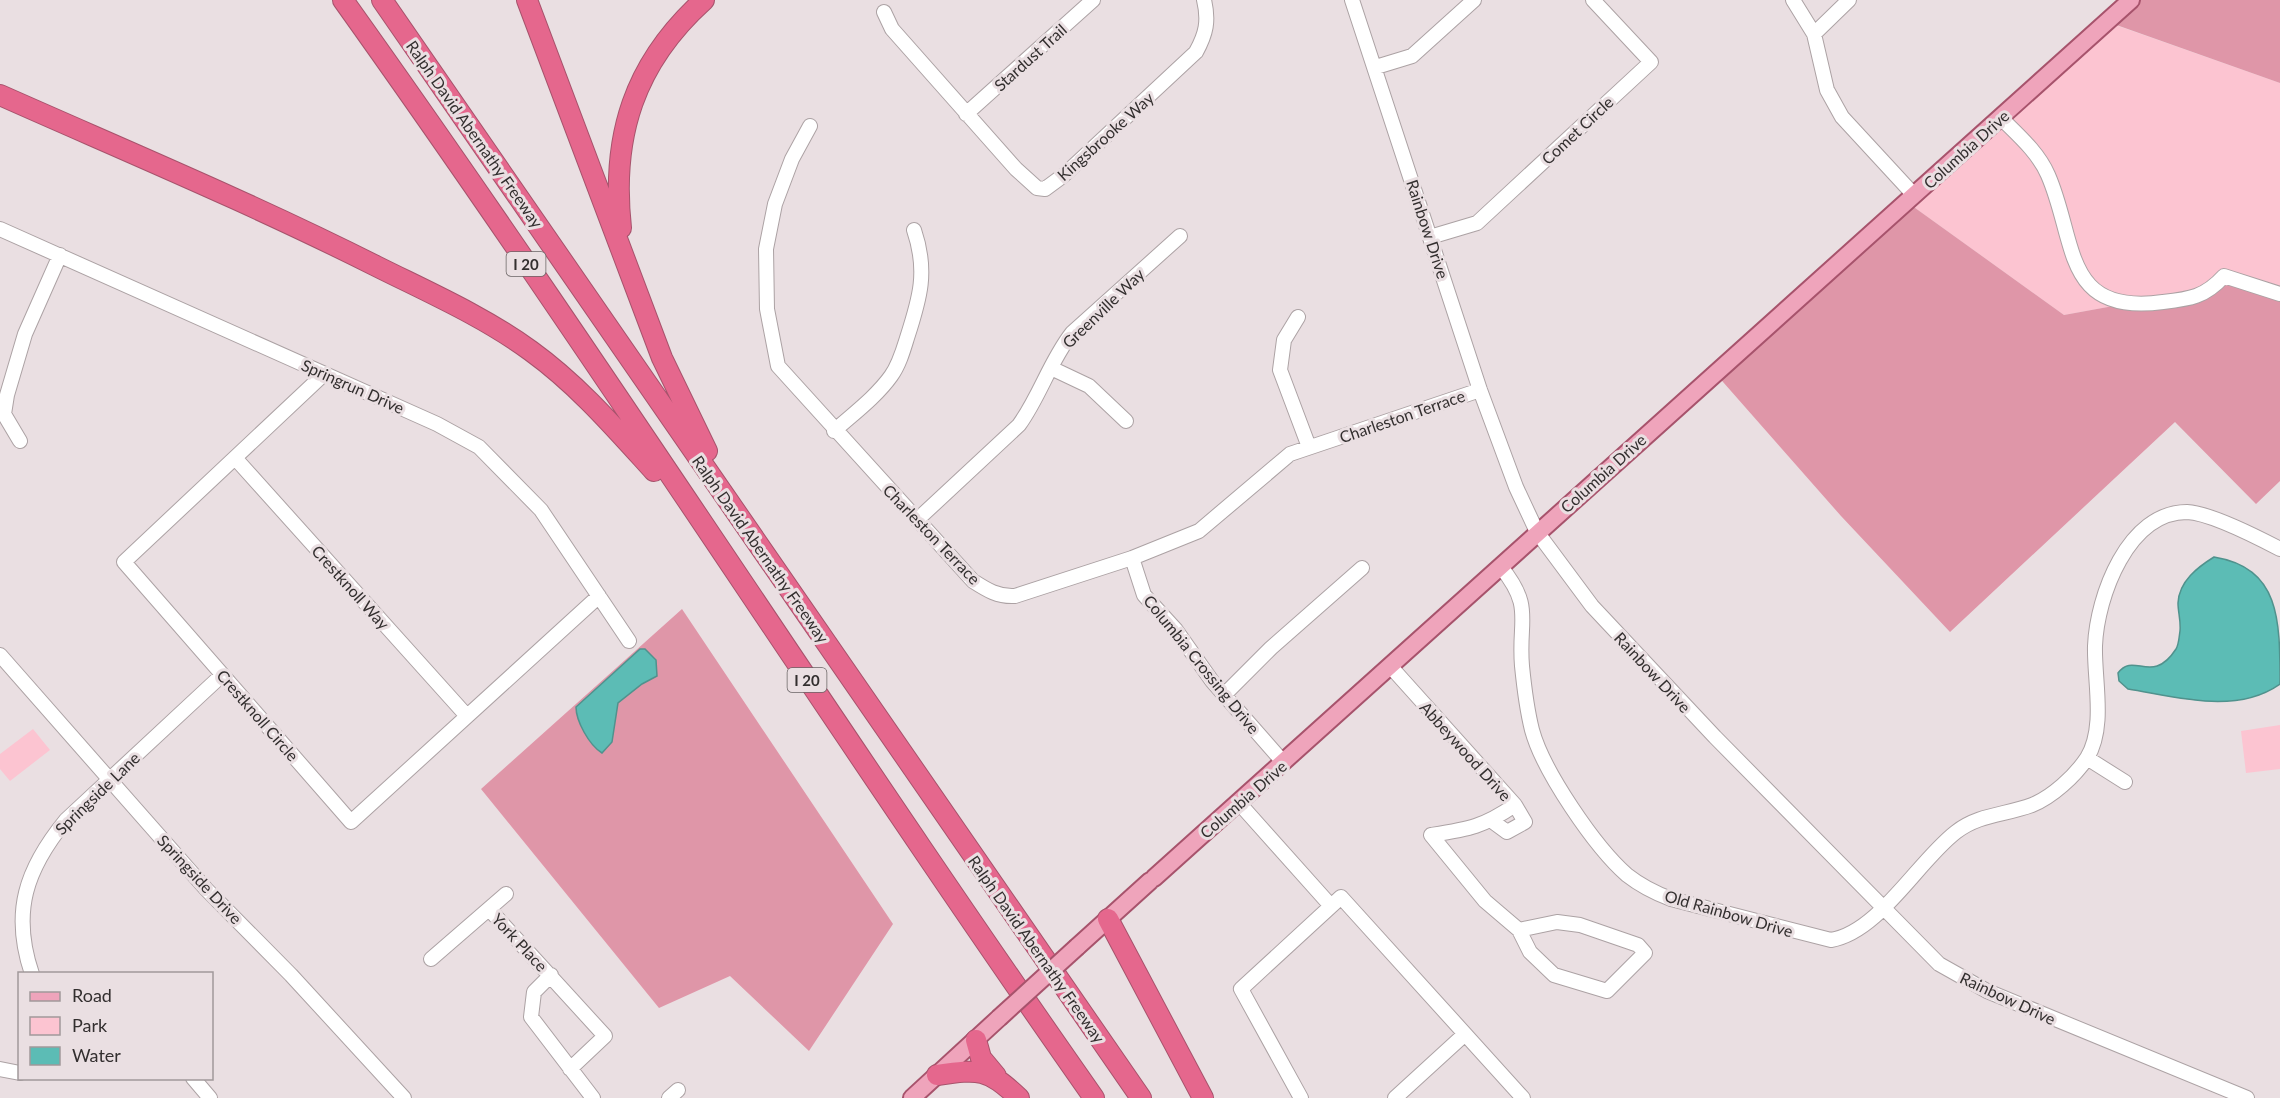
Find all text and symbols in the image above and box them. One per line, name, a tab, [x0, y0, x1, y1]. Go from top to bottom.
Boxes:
street label: Stardust Trail	[990, 20, 1070, 94]
street label: Ralph David Abernathy Freeway	[403, 37, 548, 232]
street label: Kingsbrooke Way	[1053, 87, 1158, 184]
street label: Comet Circle	[1537, 92, 1617, 168]
street label: Columbia Drive	[1919, 106, 2013, 192]
street label: Rainbow Drive	[1403, 177, 1453, 281]
road number: I 20	[506, 252, 546, 276]
street label: Greenville Way	[1058, 264, 1148, 352]
street label: Springrun Drive	[299, 355, 407, 417]
street label: Charleston Terrace	[1337, 386, 1467, 446]
street label: Columbia Drive	[1556, 430, 1650, 516]
street label: Ralph David Abernathy Freeway	[689, 452, 834, 647]
street label: Charleston Terrace	[880, 480, 984, 588]
street label: Crestknoll Way	[308, 541, 394, 633]
street label: Columbia Crossing Drive	[1140, 591, 1264, 737]
street label: Rainbow Drive	[1611, 628, 1695, 716]
street label: Crestknoll Circle	[213, 665, 303, 765]
road number: I 20	[788, 668, 826, 692]
street label: Abbeywood Drive	[1416, 697, 1516, 805]
street label: Springside Lane	[51, 748, 143, 838]
street label: Columbia Drive	[1196, 756, 1290, 842]
street label: Springside Drive	[154, 831, 246, 927]
street label: Ralph David Abernathy Freeway	[965, 852, 1110, 1047]
street label: Old Rainbow Drive	[1663, 886, 1795, 940]
street label: York Place	[488, 909, 552, 975]
street label: Rainbow Drive	[1957, 968, 2059, 1028]
legend	[18, 972, 213, 1080]
text: Road	[72, 984, 112, 1006]
text: Park	[72, 1014, 108, 1036]
text: Water	[72, 1044, 121, 1066]

